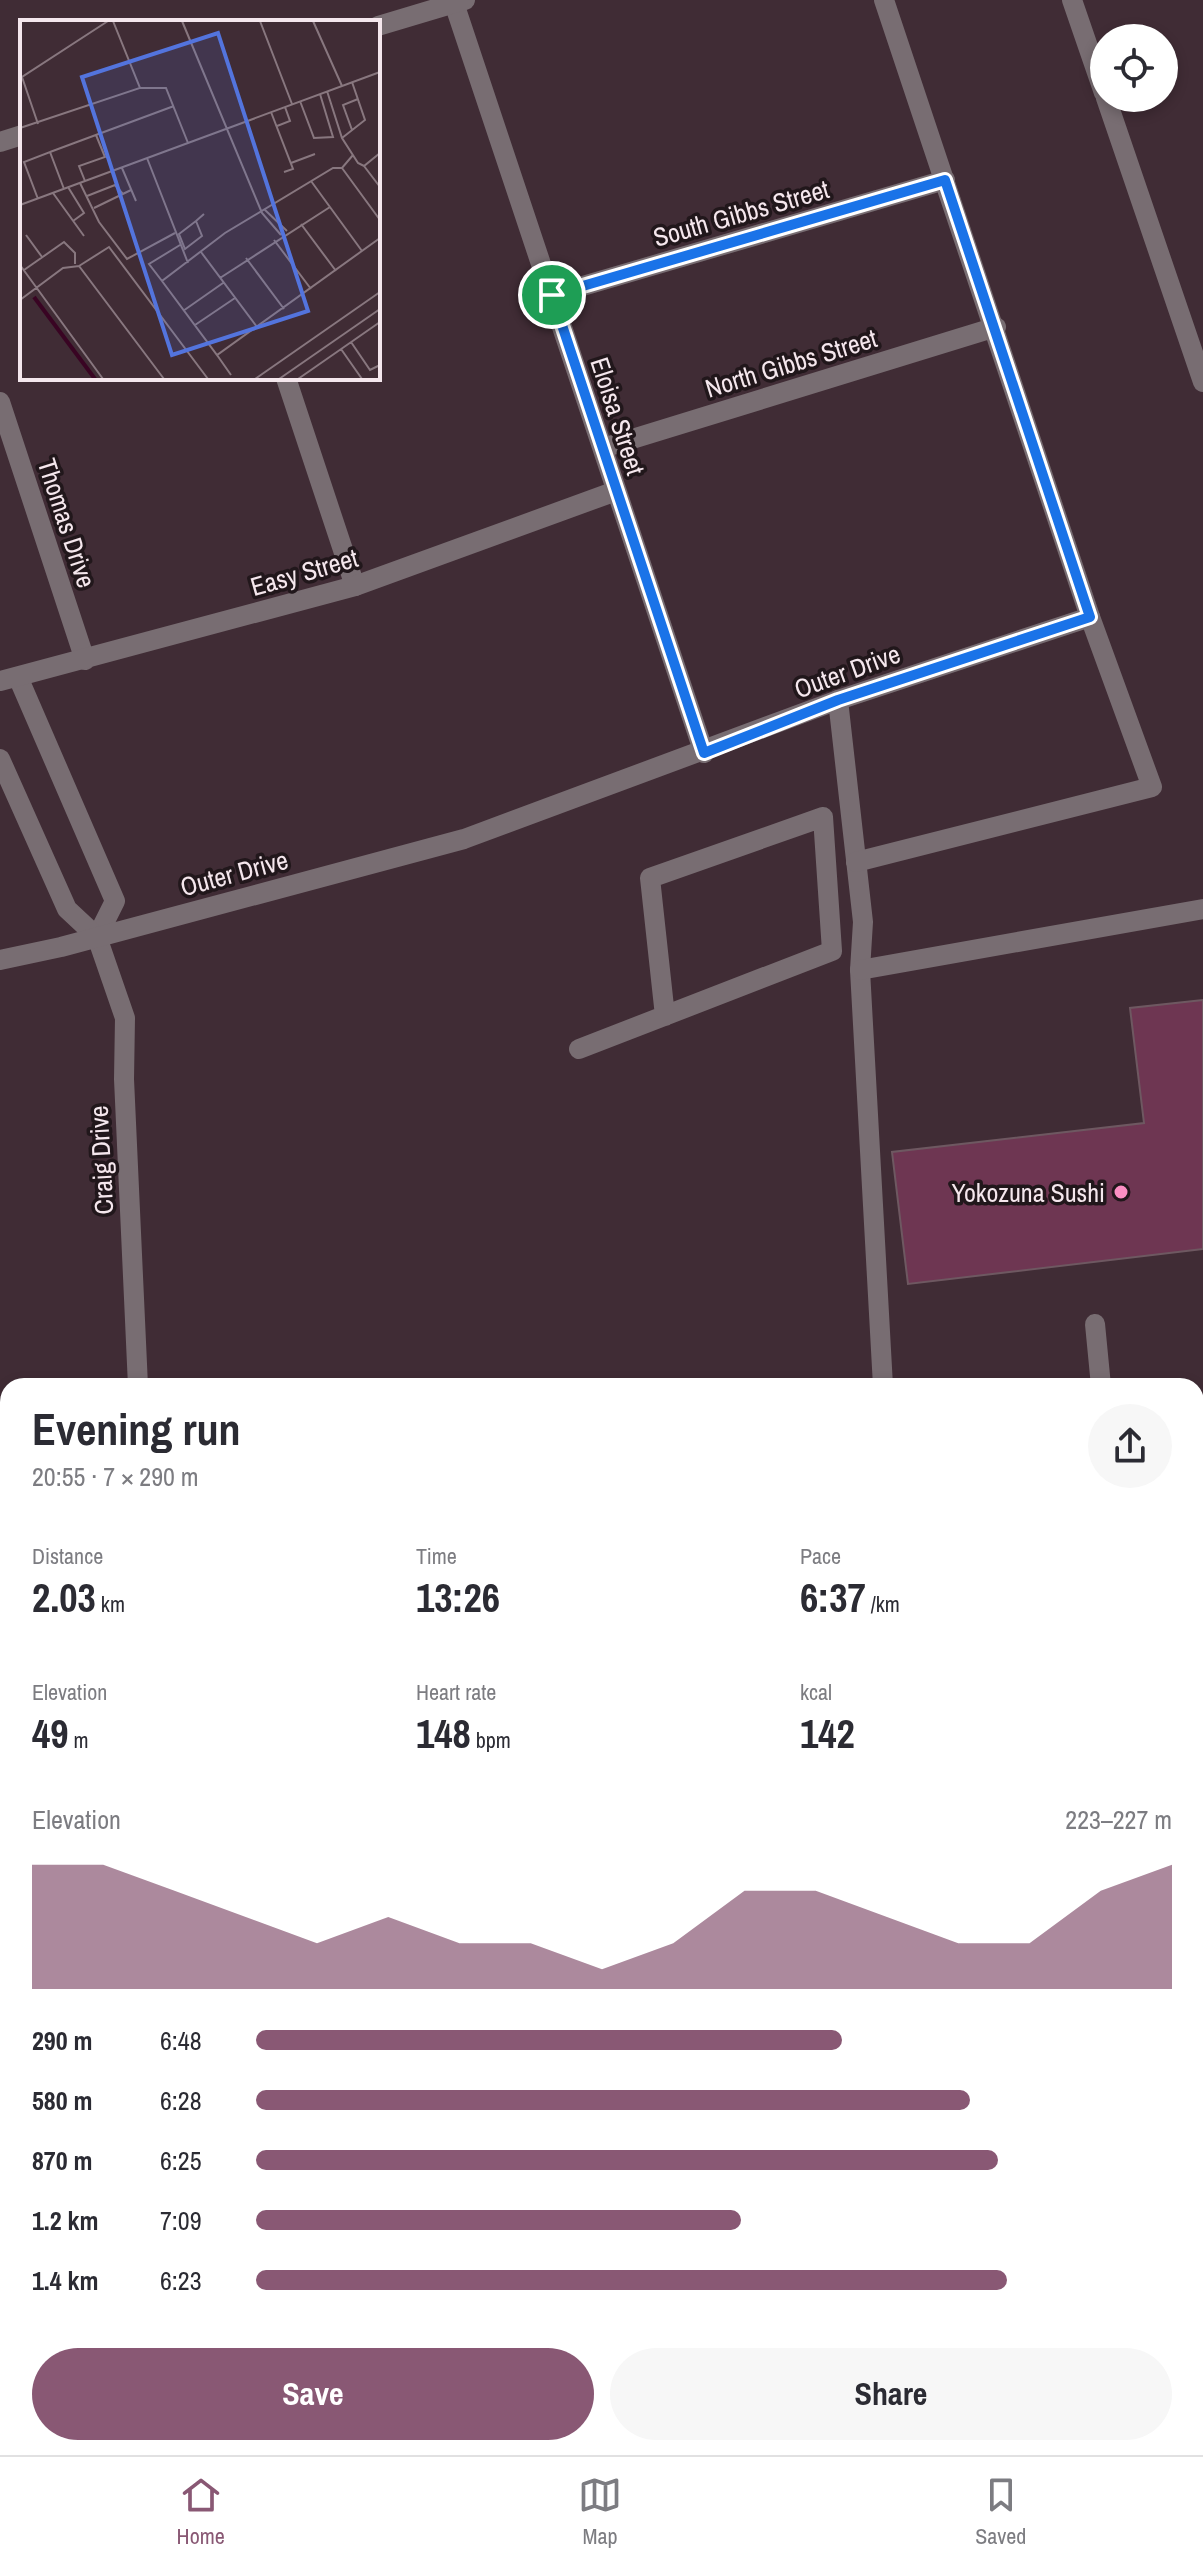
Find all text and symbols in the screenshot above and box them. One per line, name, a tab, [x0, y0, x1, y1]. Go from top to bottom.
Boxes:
inset map	[20, 20, 380, 380]
map controls	[1090, 24, 1178, 112]
button: locate	[1090, 24, 1178, 112]
street label: South Gibbs Street	[649, 171, 833, 255]
pin	[518, 261, 586, 329]
icon: arrive	[530, 273, 574, 317]
street label: North Gibbs Street	[701, 320, 881, 406]
street label: Eloisa Street	[582, 353, 654, 480]
street label: Thomas Drive	[30, 454, 104, 592]
street label: Easy Street	[246, 540, 362, 604]
street label: Outer Drive	[789, 636, 905, 706]
street label: Outer Drive	[176, 842, 292, 904]
street label: Craig Drive	[81, 1105, 121, 1215]
place label: Yokozuna Sushi	[951, 1175, 1105, 1210]
marker: Yokozuna Sushi	[1112, 1183, 1130, 1201]
text: Evening run	[32, 1399, 241, 1459]
button: share	[1088, 1404, 1172, 1488]
text: 20:55 · 7 × 290 m	[32, 1459, 199, 1494]
text: Distance	[32, 1541, 103, 1571]
text: Time	[416, 1541, 457, 1571]
text: Pace	[800, 1541, 841, 1571]
text: 2.03	[32, 1571, 96, 1624]
text: 13:26	[416, 1571, 500, 1624]
text: 6:37	[800, 1571, 866, 1624]
text: km	[96, 1589, 125, 1619]
text: /km	[866, 1589, 900, 1619]
text: Elevation	[32, 1677, 107, 1707]
text: Heart rate	[416, 1677, 496, 1707]
text: kcal	[800, 1677, 832, 1707]
text: 49	[32, 1707, 68, 1760]
text: 148	[416, 1707, 471, 1760]
text: 142	[800, 1707, 855, 1760]
text: m	[68, 1725, 89, 1755]
text: bpm	[471, 1725, 511, 1755]
text: Elevation	[32, 1802, 121, 1837]
text: 223–227 m	[1065, 1802, 1172, 1837]
text: 290 m	[32, 2023, 92, 2058]
text: 6:48	[160, 2023, 202, 2058]
text: 580 m	[32, 2083, 92, 2118]
text: 6:28	[160, 2083, 202, 2118]
text: 870 m	[32, 2143, 92, 2178]
text: 6:25	[160, 2143, 202, 2178]
text: 1.2 km	[32, 2203, 98, 2238]
text: 7:09	[160, 2203, 202, 2238]
text: 1.4 km	[32, 2263, 98, 2298]
text: 6:23	[160, 2263, 202, 2298]
button: Save	[32, 2348, 594, 2440]
button: Share	[610, 2348, 1172, 2440]
tab: Home	[177, 2473, 225, 2551]
tab: Map	[578, 2473, 622, 2551]
tab: Saved	[975, 2473, 1026, 2551]

